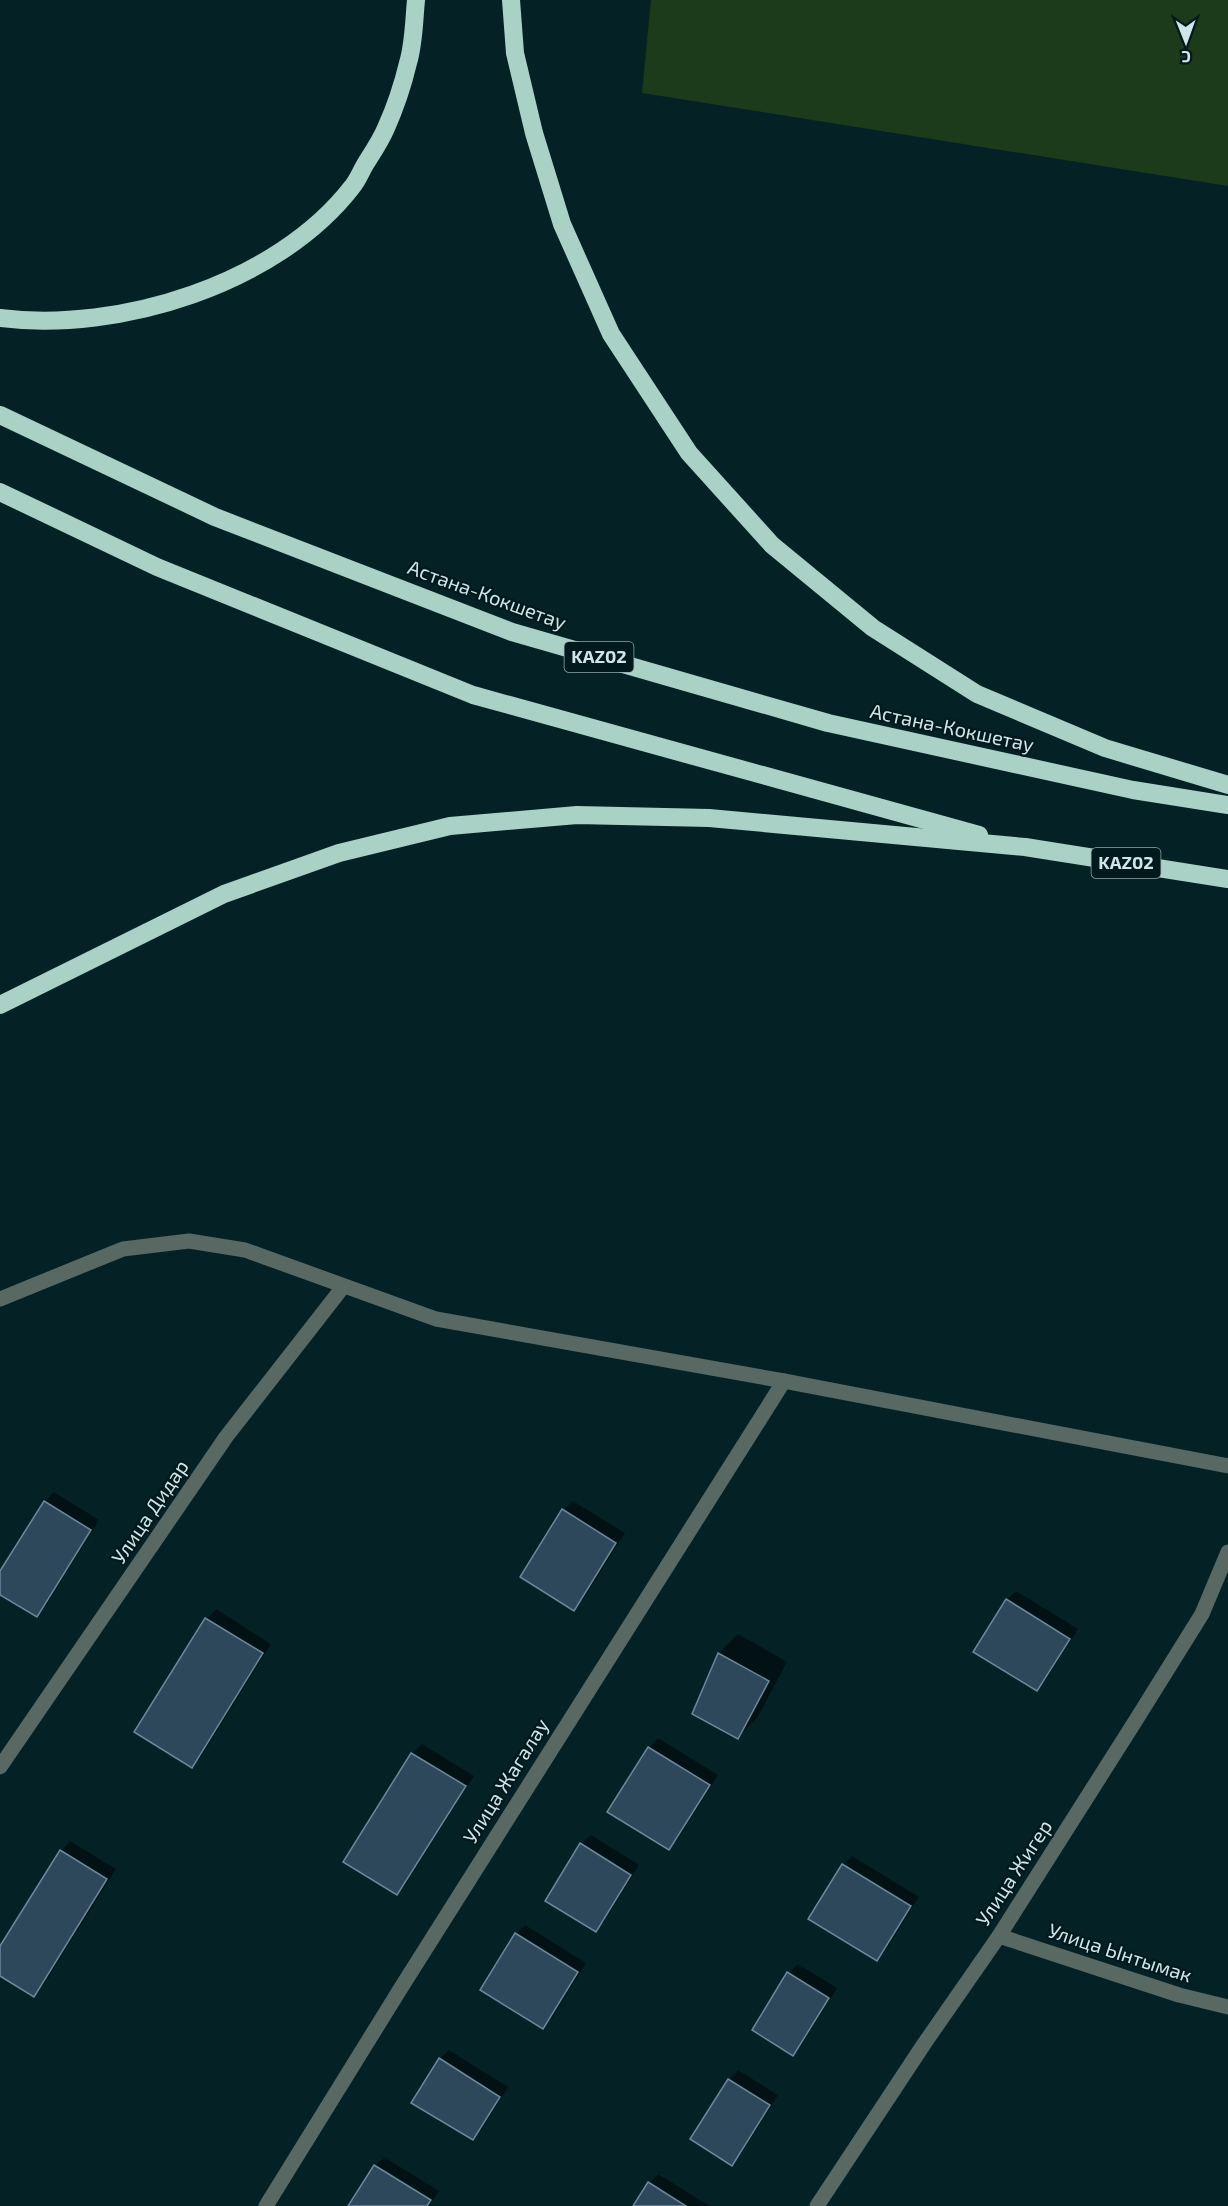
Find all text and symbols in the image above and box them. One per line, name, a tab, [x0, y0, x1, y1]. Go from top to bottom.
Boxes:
north arrow	[1156, 12, 1216, 72]
text: С	[1181, 48, 1191, 67]
street label: Астана-Кокшетау	[405, 554, 570, 635]
road number: KАZ02	[564, 642, 634, 672]
street label: Астана-Кокшетау	[868, 698, 1037, 757]
road number: KАZ02	[1092, 848, 1160, 878]
street label: Улица Дидар	[106, 1455, 193, 1568]
street label: Улица Жагалау	[457, 1713, 554, 1848]
street label: Улица Жигер	[970, 1815, 1056, 1930]
street label: Улица Ынтымак	[1045, 1918, 1195, 1987]

